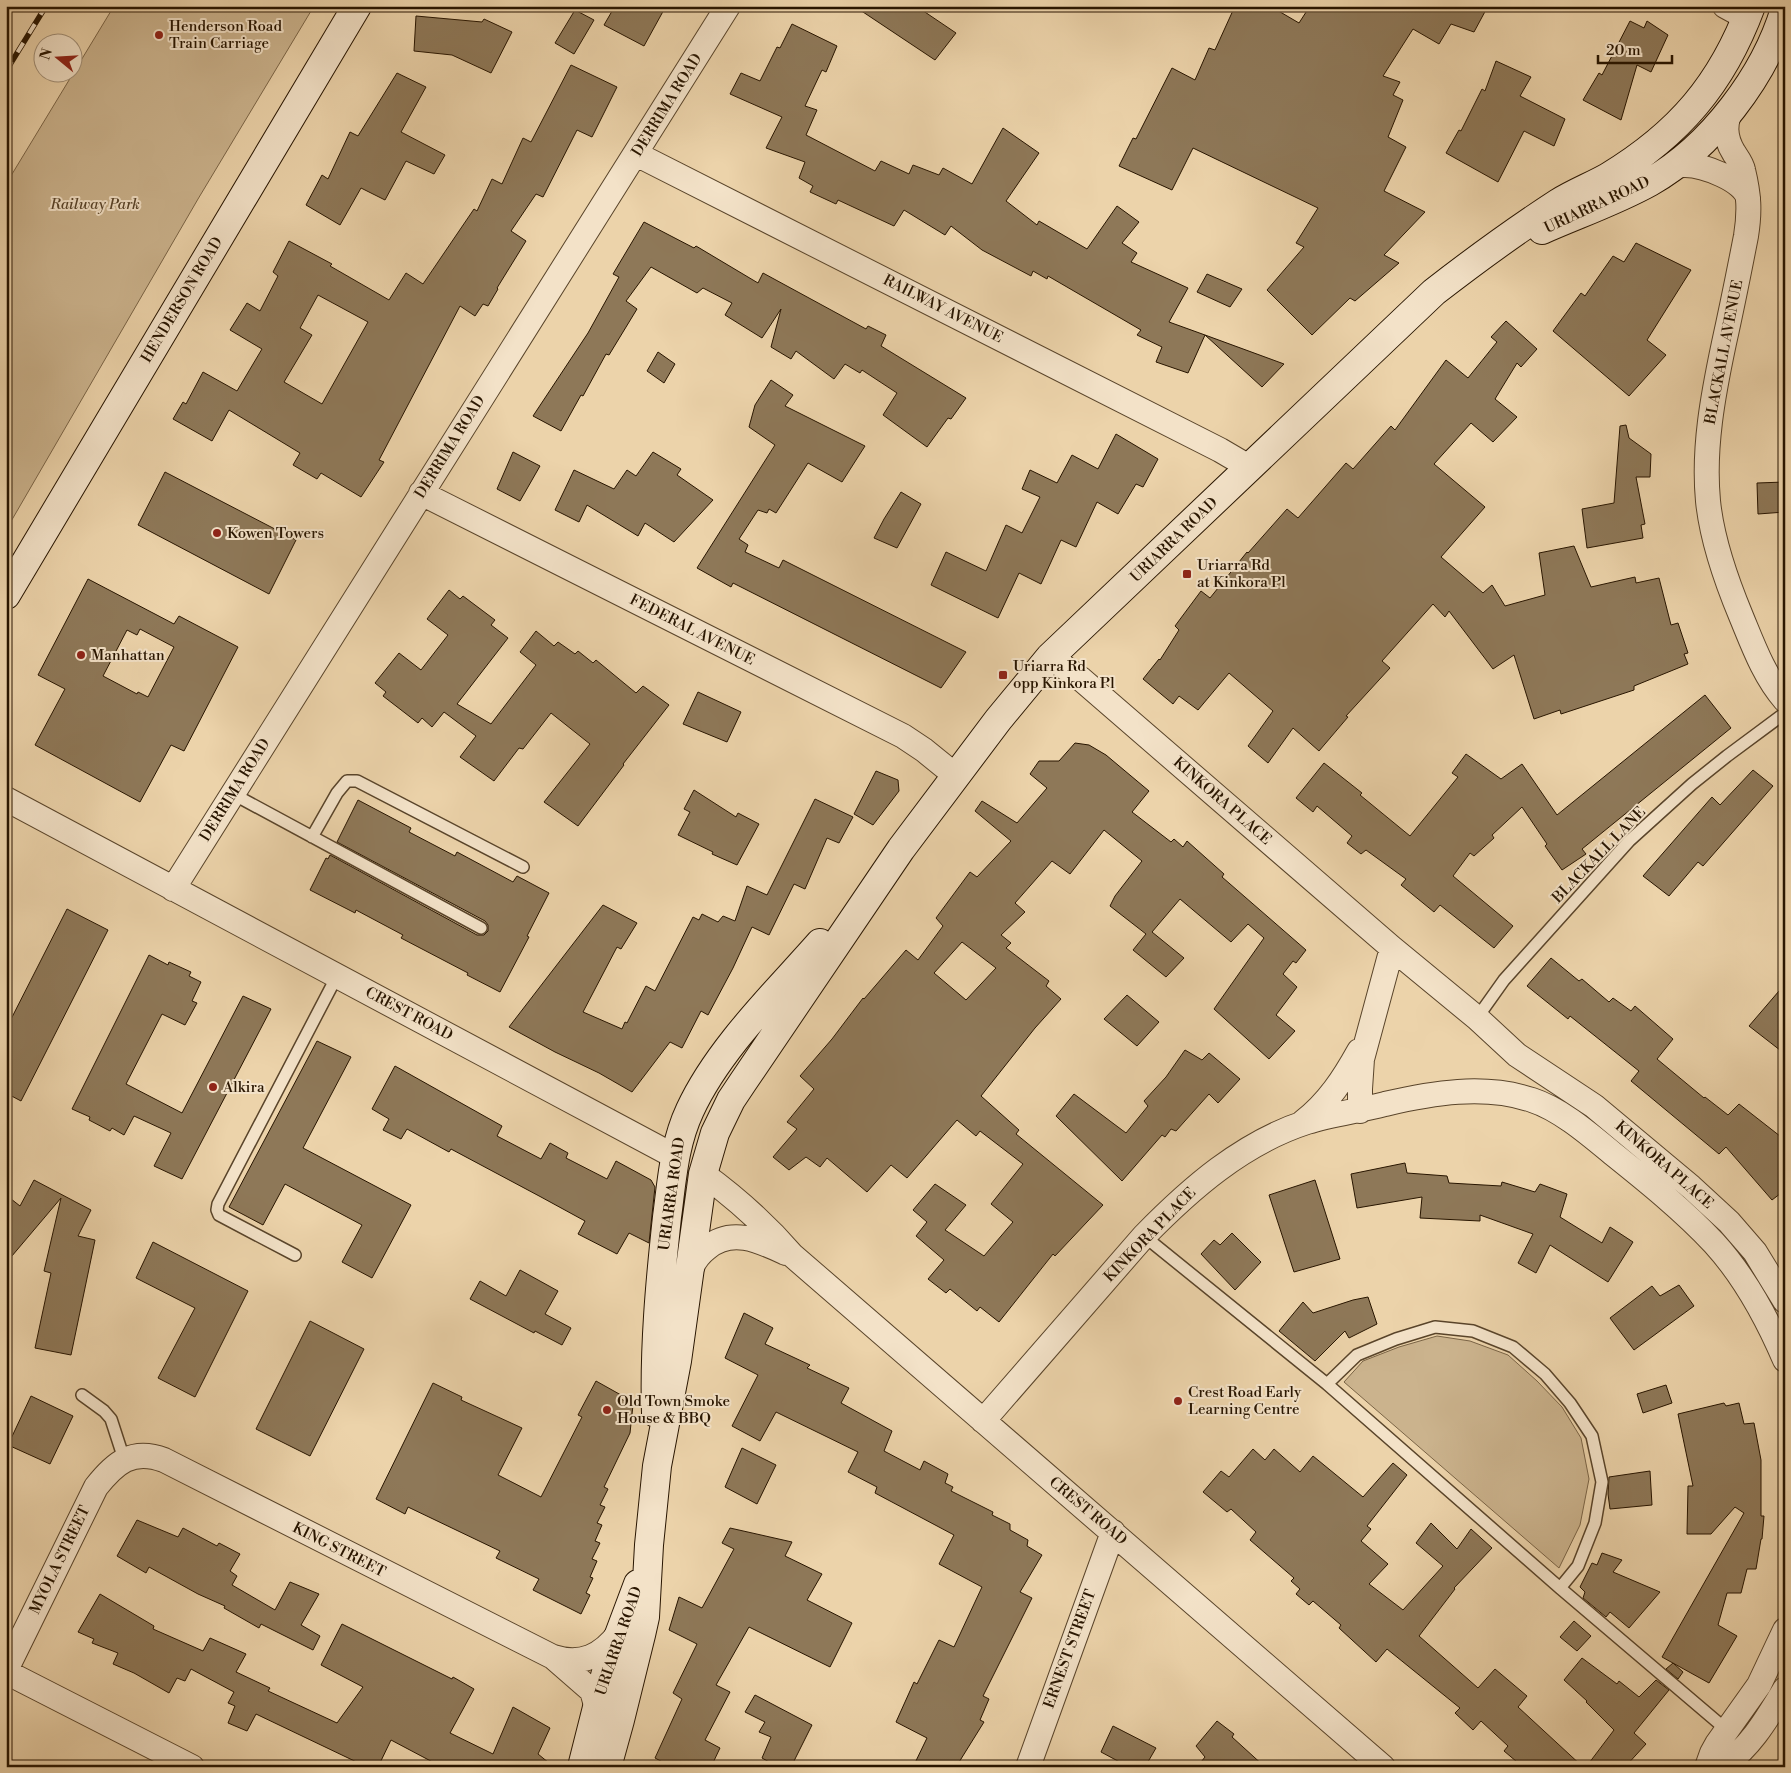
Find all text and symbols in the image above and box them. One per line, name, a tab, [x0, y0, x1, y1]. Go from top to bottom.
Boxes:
place label: Henderson Road Train Carriage	[169, 17, 282, 53]
marker: Henderson Road Train Carriage	[153, 29, 165, 41]
north arrow	[32, 32, 82, 82]
scale bar	[1598, 32, 1672, 64]
text: 20 m	[1606, 41, 1641, 60]
text: N	[36, 46, 57, 62]
street label: DERRIMA ROAD	[628, 50, 706, 160]
street label: URIARRA ROAD	[1541, 172, 1653, 238]
park label: Railway Park	[49, 195, 140, 214]
street label: HENDERSON ROAD	[137, 234, 227, 366]
street label: RAILWAY AVENUE	[880, 271, 1006, 347]
street label: BLACKALL AVENUE	[1700, 278, 1747, 427]
street label: DERRIMA ROAD	[411, 392, 489, 502]
street label: URIARRA ROAD	[1126, 493, 1222, 587]
place label: Kowen Towers	[227, 524, 324, 543]
marker: Kowen Towers	[211, 527, 223, 539]
place label: Uriarra Rd at Kinkora Pl	[1197, 556, 1286, 592]
marker: Uriarra Rd at Kinkora Pl	[1181, 568, 1193, 580]
street label: FEDERAL AVENUE	[626, 590, 758, 670]
place label: Manhattan	[91, 646, 165, 665]
marker: Manhattan	[75, 649, 87, 661]
place label: Uriarra Rd opp Kinkora Pl	[1013, 657, 1115, 693]
marker: Uriarra Rd opp Kinkora Pl	[997, 669, 1009, 681]
street label: DERRIMA ROAD	[196, 735, 274, 845]
street label: KINKORA PLACE	[1169, 753, 1275, 849]
street label: BLACKALL LANE	[1547, 803, 1650, 908]
street label: CREST ROAD	[362, 983, 456, 1045]
place label: Alkira	[222, 1078, 265, 1097]
marker: Alkira	[207, 1081, 219, 1093]
street label: KINKORA PLACE	[1611, 1117, 1717, 1213]
street label: URIARRA ROAD	[655, 1136, 689, 1252]
street label: KINKORA PLACE	[1100, 1184, 1200, 1286]
place label: Crest Road Early Learning Centre	[1188, 1383, 1302, 1419]
place label: Old Town Smoke House & BBQ	[617, 1392, 730, 1428]
marker: Crest Road Early Learning Centre	[1172, 1395, 1184, 1407]
marker: Old Town Smoke House & BBQ	[601, 1404, 613, 1416]
street label: CREST ROAD	[1045, 1473, 1131, 1549]
street label: MYOLA STREET	[26, 1502, 95, 1617]
street label: KING STREET	[289, 1518, 389, 1582]
street label: URIARRA ROAD	[591, 1584, 647, 1698]
street label: ERNEST STREET	[1040, 1587, 1100, 1711]

